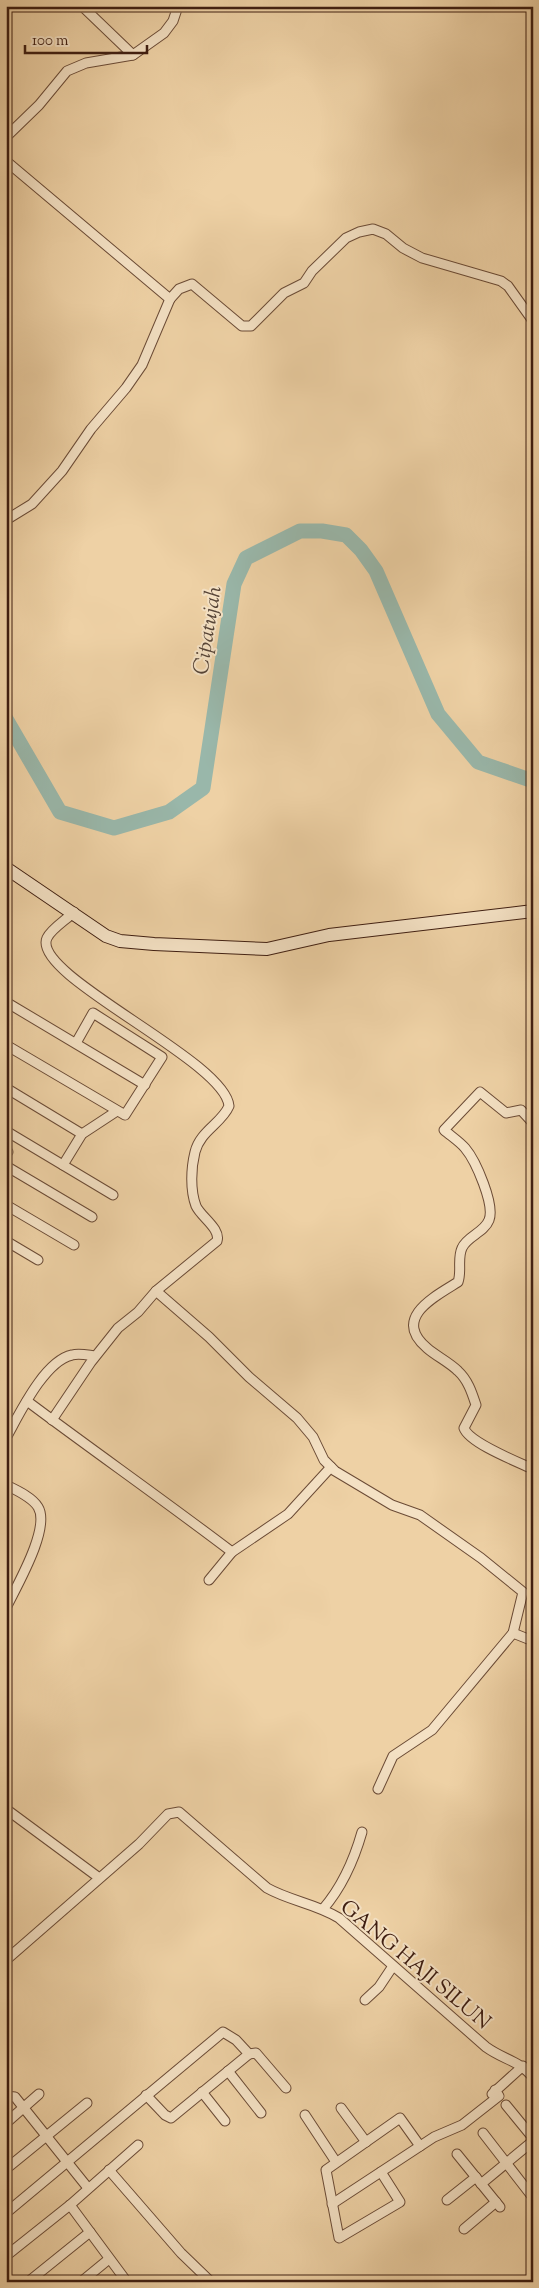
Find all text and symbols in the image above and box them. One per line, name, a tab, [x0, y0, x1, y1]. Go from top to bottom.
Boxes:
scale bar	[25, 22, 148, 54]
text: 100 m	[32, 31, 69, 52]
water label: Cipatujah	[186, 583, 232, 677]
street label: GANG HAJI SILUN	[333, 1893, 497, 2038]

